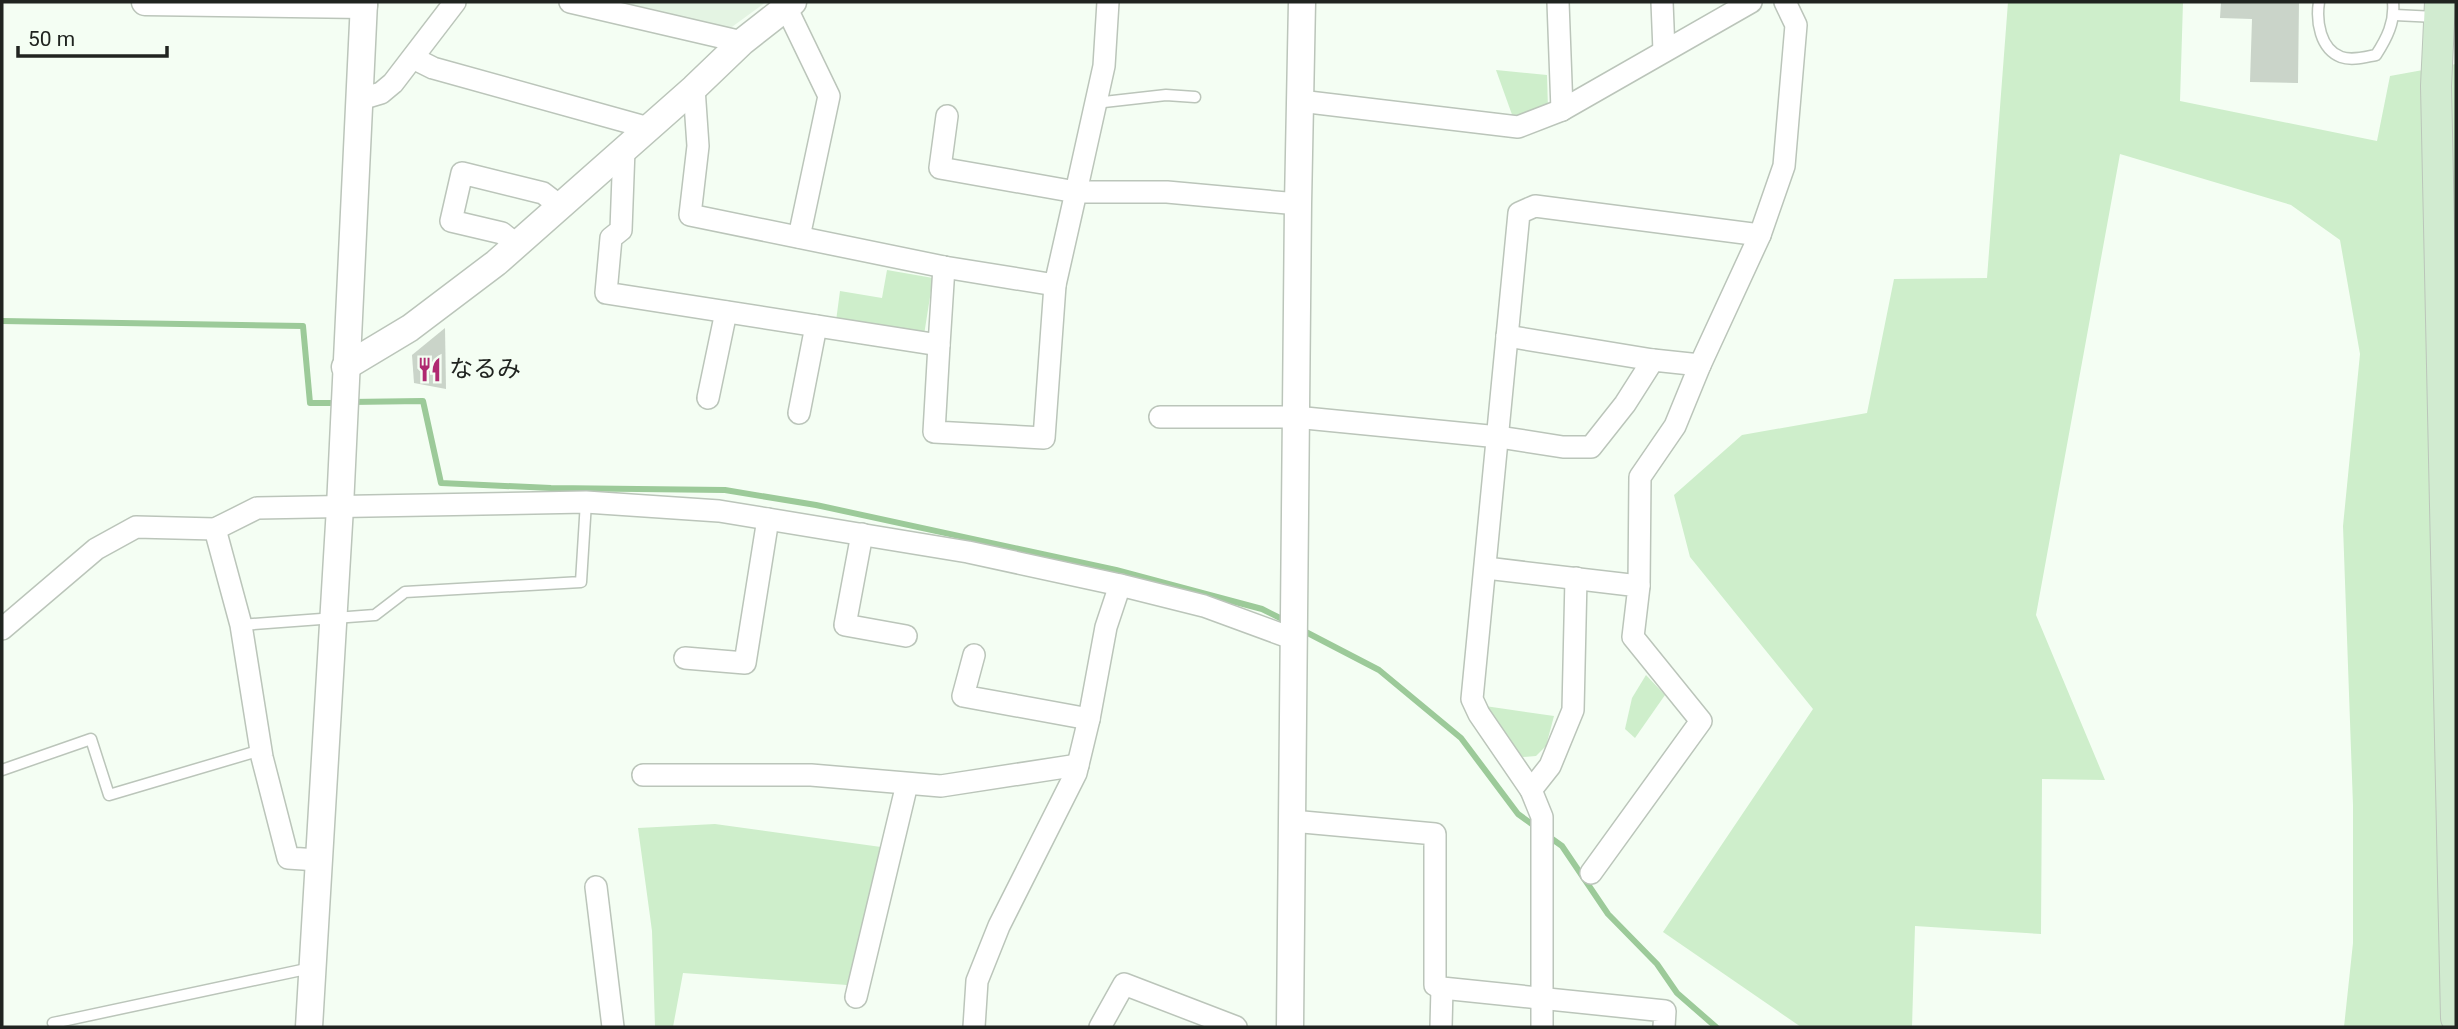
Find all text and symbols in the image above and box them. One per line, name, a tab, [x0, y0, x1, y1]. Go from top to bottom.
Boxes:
scale bar	[18, 14, 166, 58]
text: 50 m	[28, 27, 75, 51]
restaurant icon: なるみ	[415, 355, 443, 383]
place label: なるみ	[449, 355, 521, 383]

